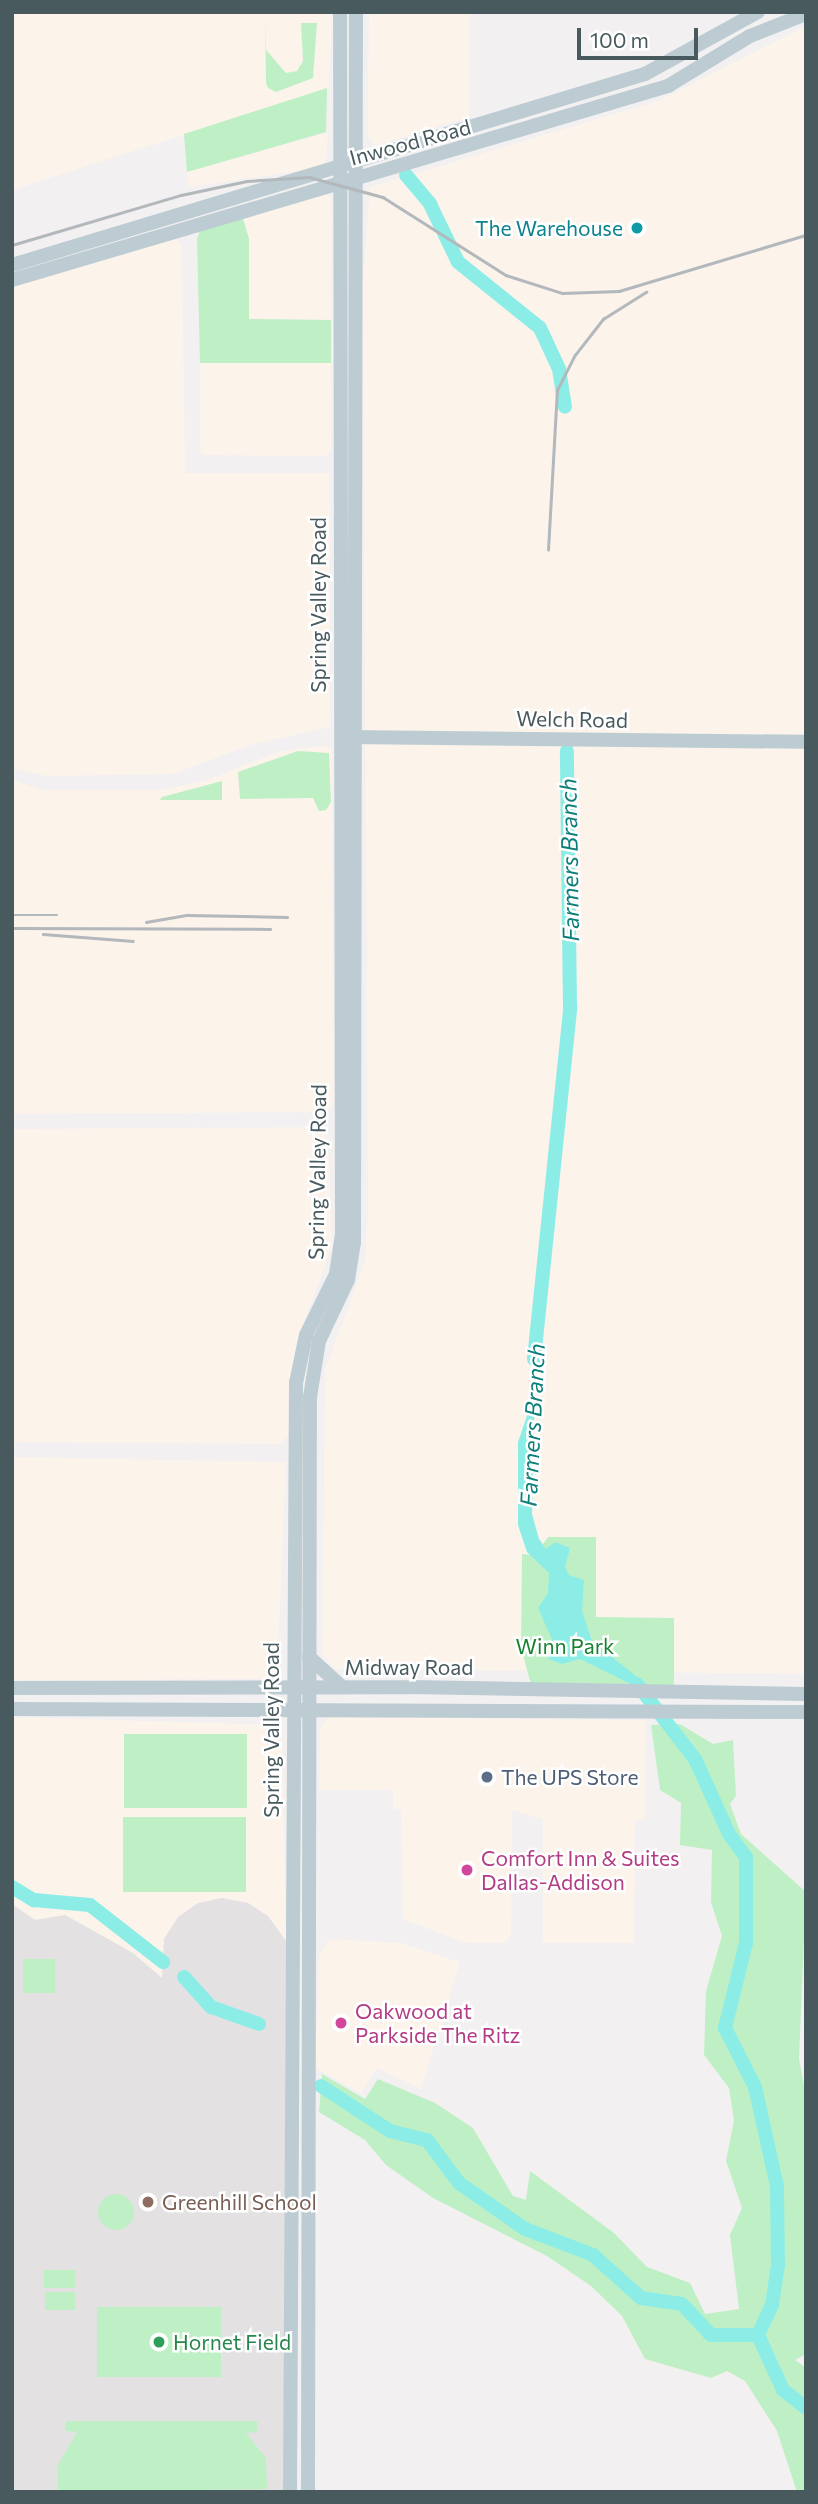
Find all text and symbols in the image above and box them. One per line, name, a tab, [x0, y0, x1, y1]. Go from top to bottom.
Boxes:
scale bar	[580, 14, 701, 58]
text: 100 m	[590, 27, 649, 52]
street label: Inwood Road	[347, 114, 473, 170]
place label: The Warehouse	[475, 215, 623, 241]
marker: The Warehouse	[629, 220, 645, 236]
street label: Spring Valley Road	[305, 517, 331, 693]
street label: Welch Road	[516, 705, 628, 733]
water label: Farmers Branch	[554, 778, 584, 942]
street label: Spring Valley Road	[303, 1084, 331, 1260]
water label: Farmers Branch	[514, 1343, 550, 1507]
park label: Winn Park	[516, 1633, 614, 1659]
street label: Spring Valley Road	[258, 1642, 284, 1818]
street label: Midway Road	[345, 1654, 473, 1680]
place label: The UPS Store	[501, 1764, 639, 1790]
marker: The UPS Store	[479, 1769, 495, 1785]
place label: Comfort Inn & Suites Dallas-Addison	[481, 1845, 680, 1895]
marker: Comfort Inn & Suites Dallas-Addison	[459, 1862, 475, 1878]
place label: Oakwood at Parkside The Ritz	[355, 1998, 520, 2048]
marker: Oakwood at Parkside The Ritz	[333, 2015, 349, 2031]
place label: Greenhill School	[162, 2189, 317, 2215]
marker: Greenhill School	[140, 2194, 156, 2210]
place label: Hornet Field	[173, 2329, 291, 2355]
marker: Hornet Field	[151, 2334, 167, 2350]

